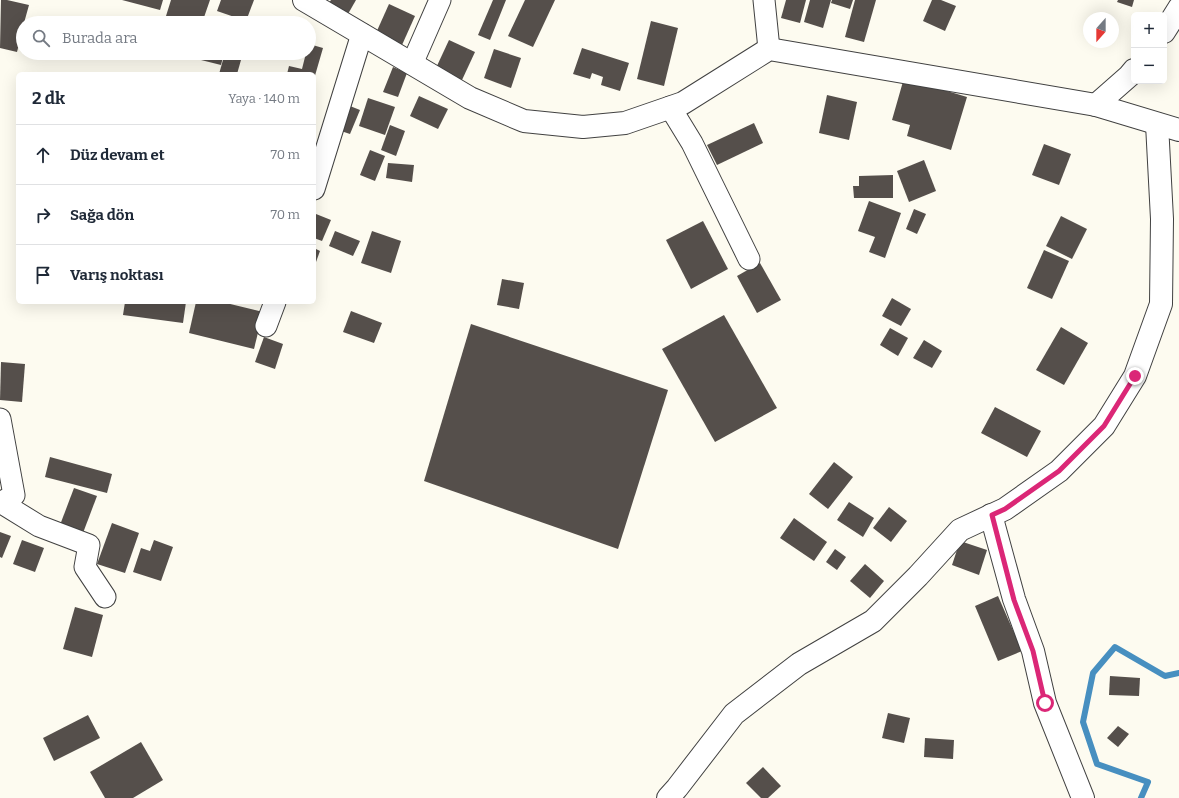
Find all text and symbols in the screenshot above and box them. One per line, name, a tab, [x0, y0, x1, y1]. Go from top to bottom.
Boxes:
north arrow	[1083, 12, 1119, 48]
map controls	[1131, 12, 1167, 84]
button: +	[1131, 12, 1167, 48]
search box	[16, 16, 316, 60]
icon: search	[30, 27, 52, 49]
text: Burada ara	[62, 29, 138, 47]
button: −	[1131, 48, 1167, 84]
text: 2 dk	[32, 88, 65, 109]
text: Yaya · 140 m	[228, 91, 300, 106]
icon: ahead	[32, 144, 54, 166]
text: Düz devam et	[70, 146, 165, 164]
text: 70 m	[270, 147, 300, 162]
icon: right	[32, 204, 54, 226]
text: Sağa dön	[70, 206, 134, 224]
text: 70 m	[270, 207, 300, 222]
icon: arrive	[32, 264, 54, 286]
text: Varış noktası	[70, 266, 163, 284]
route end	[1126, 367, 1144, 385]
route start	[1036, 694, 1054, 712]

